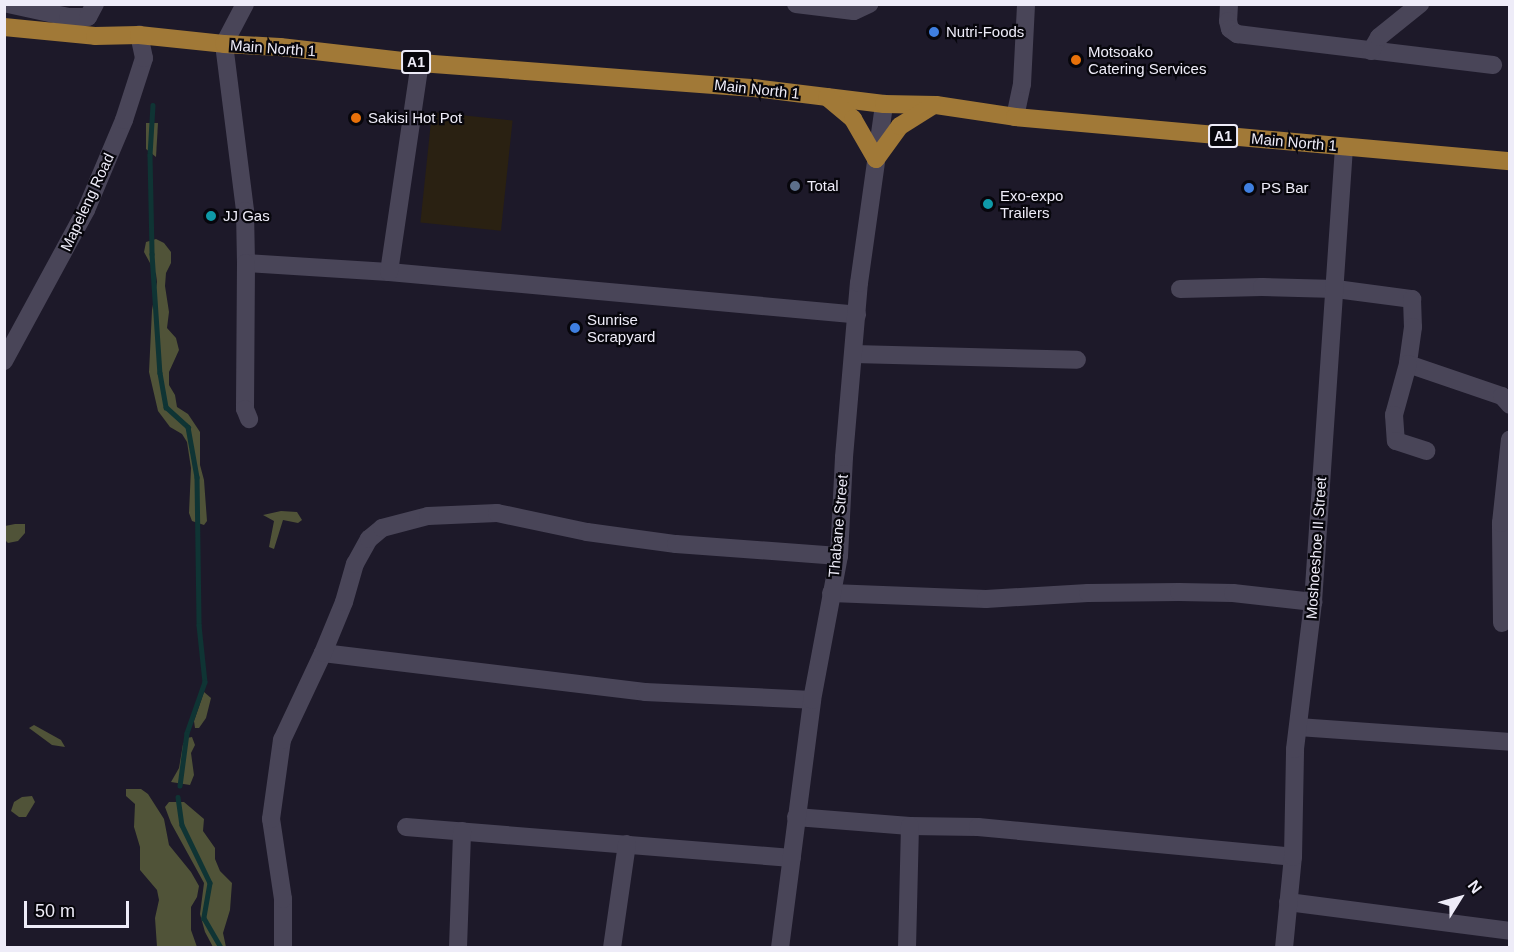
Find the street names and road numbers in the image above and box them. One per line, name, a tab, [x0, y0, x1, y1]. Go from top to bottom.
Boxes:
street label: Main North 1	[230, 36, 316, 60]
road number: A1	[401, 51, 431, 73]
street label: Main North 1	[713, 76, 801, 102]
road number: A1	[1208, 125, 1238, 147]
street label: Main North 1	[1250, 129, 1338, 155]
street label: Mapeleng Road	[56, 150, 118, 254]
street label: Thabane Street	[825, 474, 851, 578]
street label: Moshoeshoe II Street	[1302, 476, 1330, 620]

